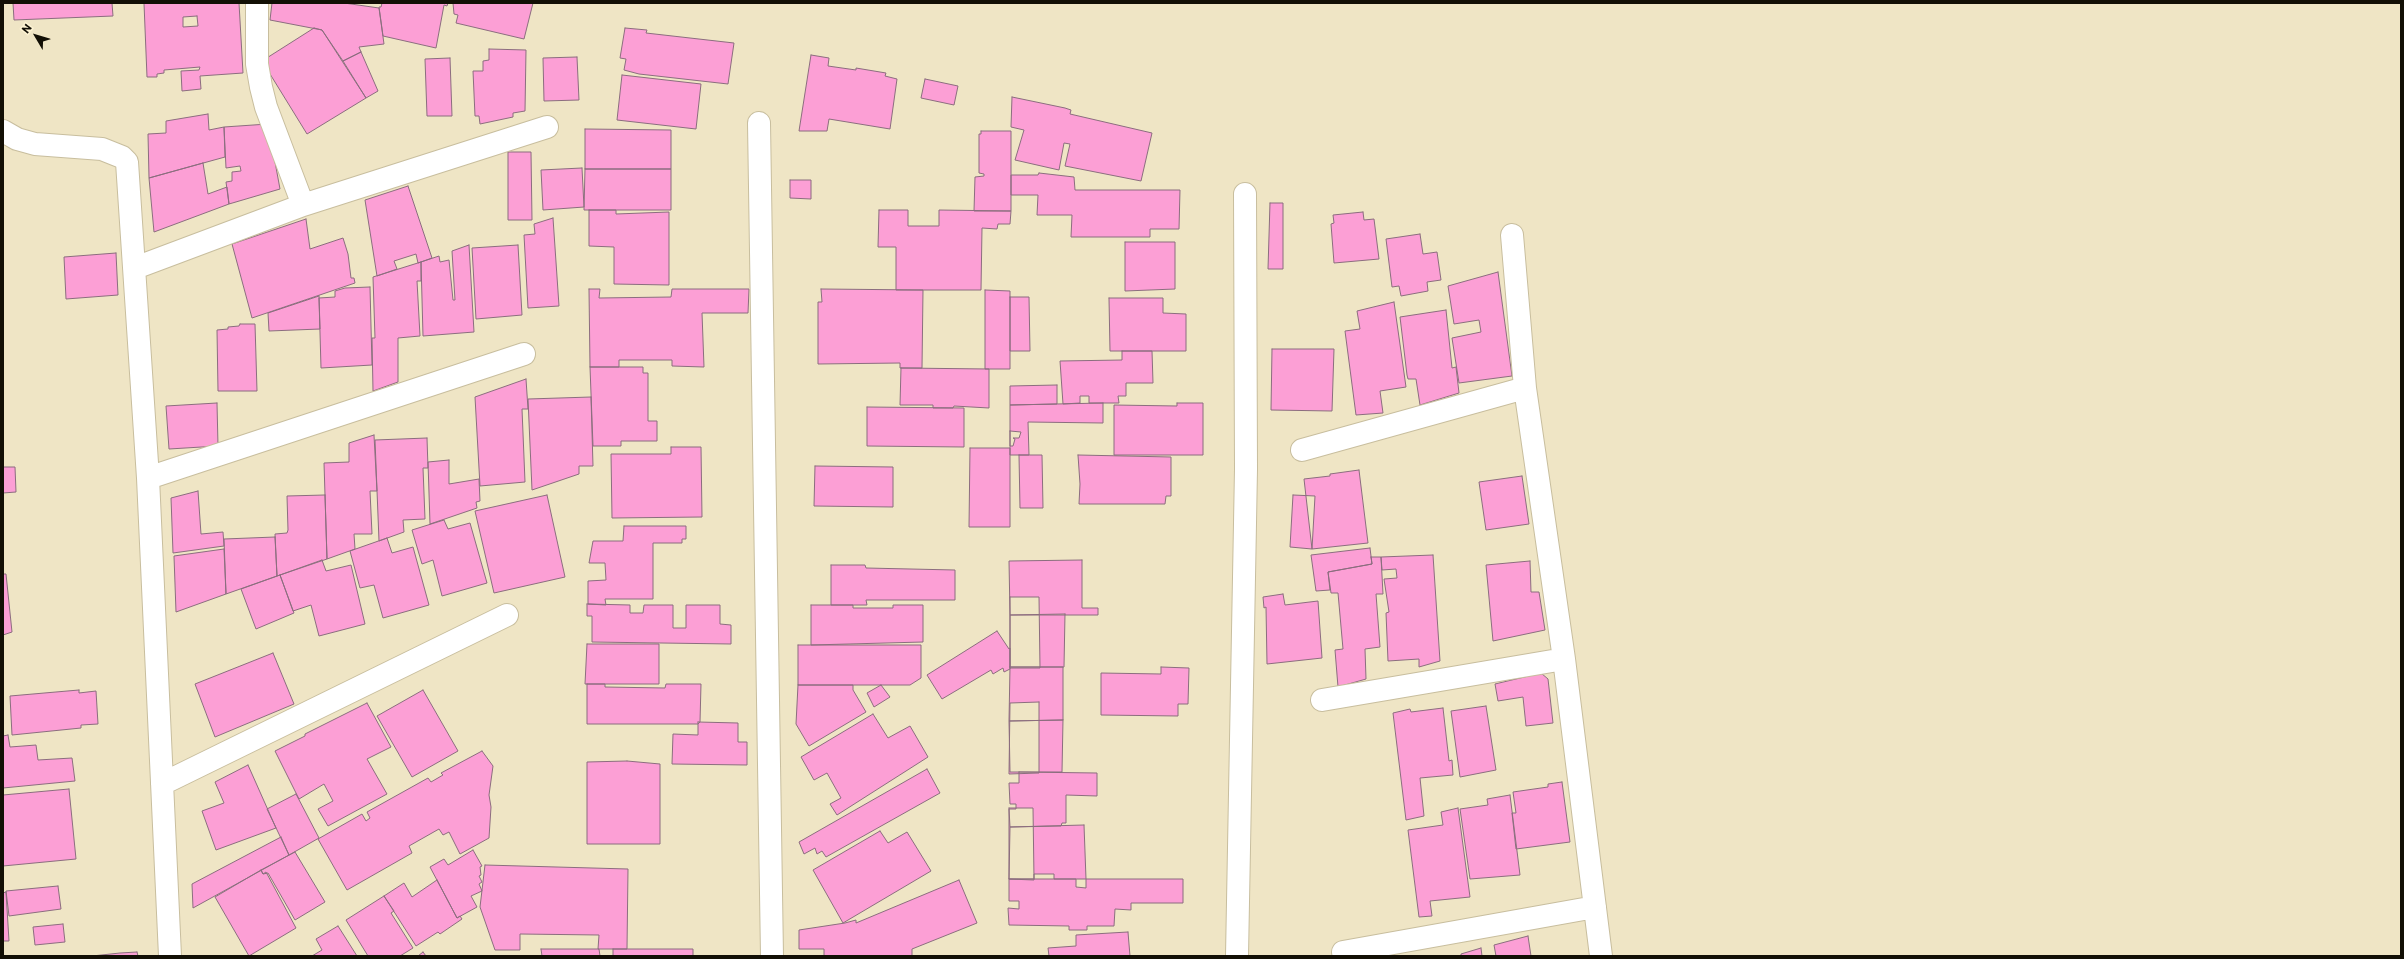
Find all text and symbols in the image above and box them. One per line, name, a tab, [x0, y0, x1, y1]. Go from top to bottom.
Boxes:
north arrow	[16, 16, 56, 56]
text: N	[18, 21, 34, 36]

